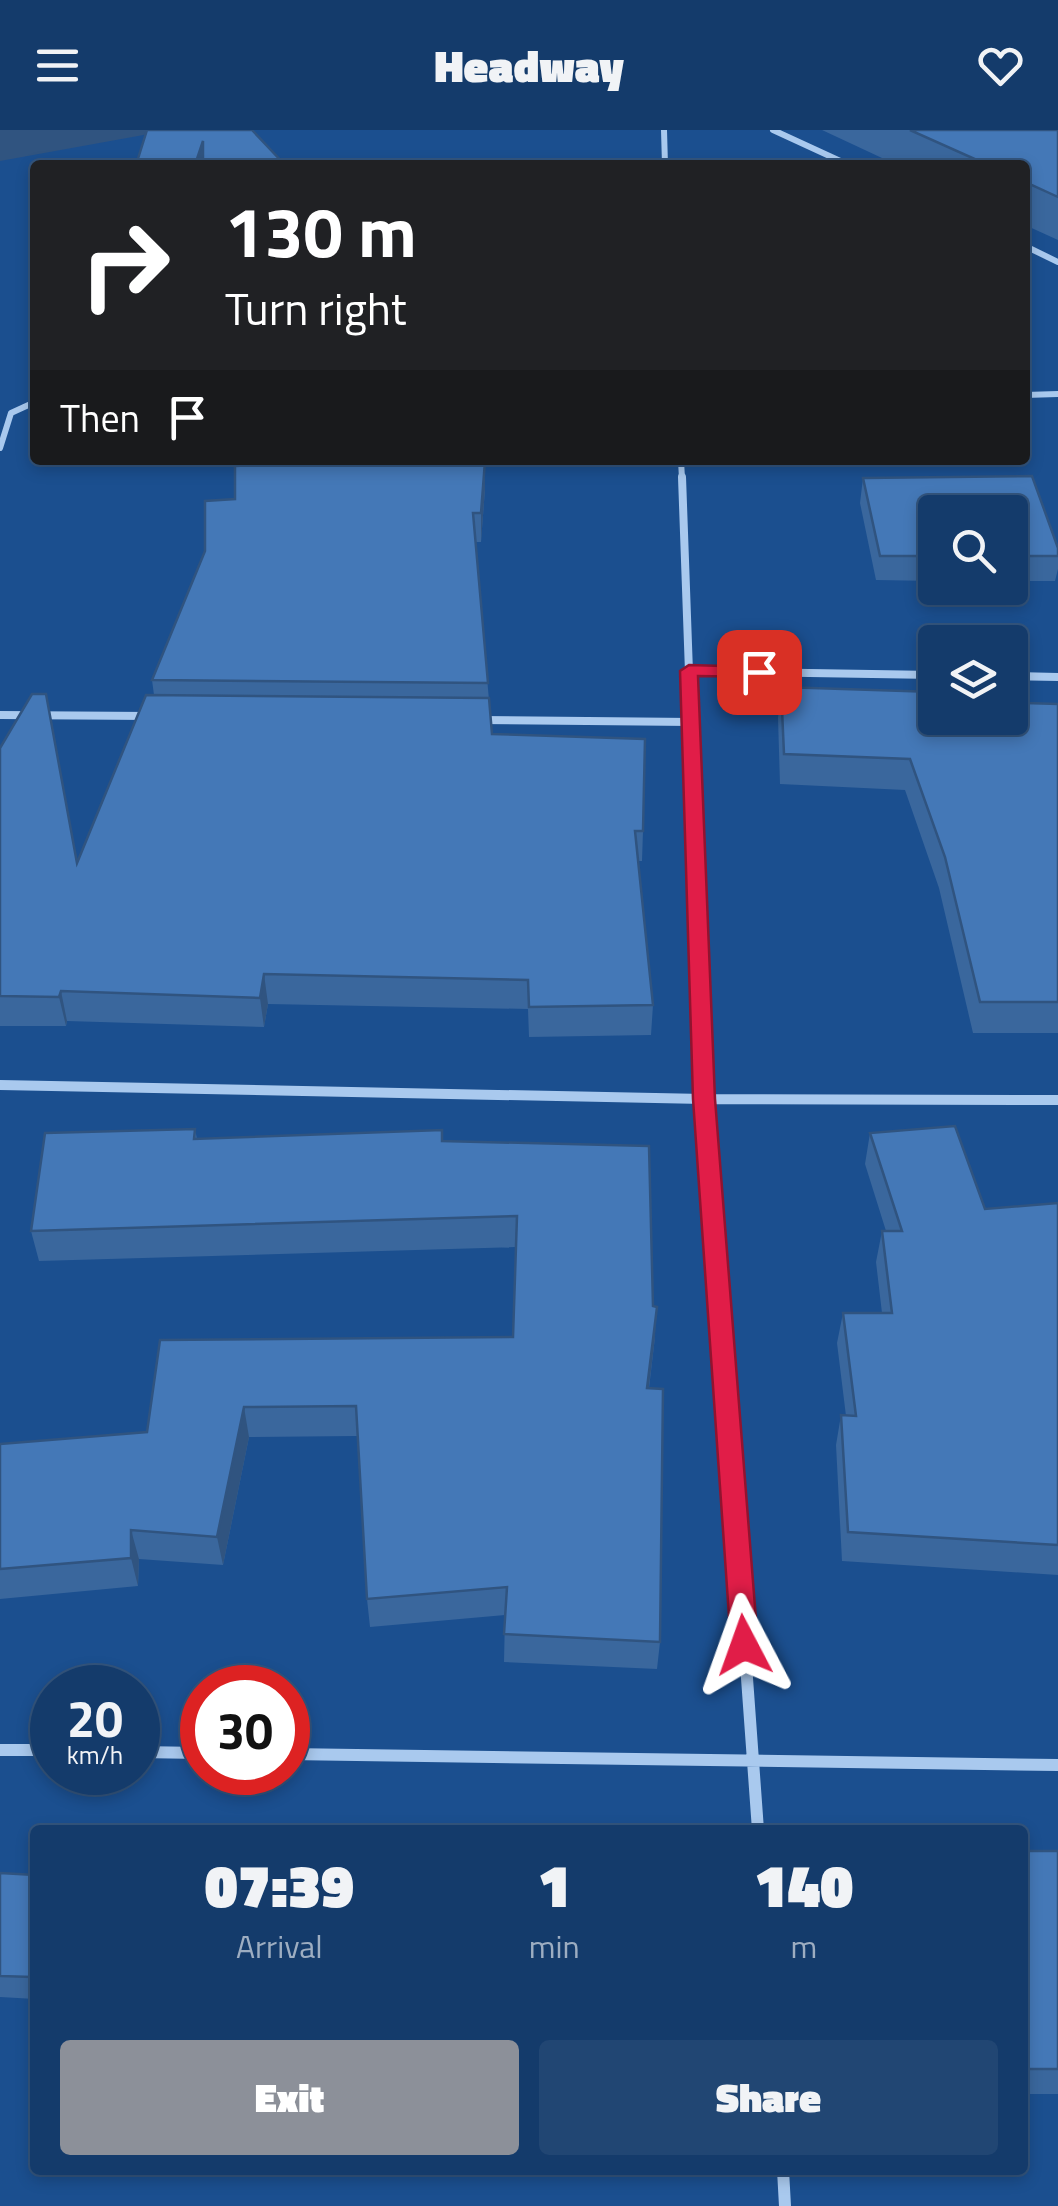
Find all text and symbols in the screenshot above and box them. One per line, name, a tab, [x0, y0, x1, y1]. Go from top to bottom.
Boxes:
text: Headway	[434, 31, 624, 99]
icon: menu	[30, 38, 85, 93]
icon: heart	[973, 38, 1028, 93]
text: 130 m	[225, 178, 417, 284]
icon: right	[60, 200, 190, 330]
text: Turn right	[225, 274, 407, 342]
text: Then	[60, 389, 140, 447]
icon: arrive	[160, 390, 215, 445]
map controls	[918, 495, 1028, 735]
button: search	[918, 495, 1028, 605]
button: layers	[918, 625, 1028, 735]
pin	[717, 630, 802, 715]
icon: arrive	[732, 645, 787, 700]
position arrow	[692, 1593, 796, 1697]
speed limit sign: 30	[180, 1665, 310, 1795]
text: 20	[67, 1680, 123, 1756]
text: km/h	[67, 1736, 123, 1774]
text: 07:39	[205, 1839, 354, 1930]
text: 1	[538, 1839, 571, 1930]
text: 140	[754, 1839, 853, 1930]
text: Arrival	[236, 1922, 323, 1970]
text: min	[529, 1922, 580, 1970]
text: m	[790, 1922, 817, 1970]
button: Exit	[60, 2040, 519, 2155]
button: Share	[539, 2040, 998, 2155]

